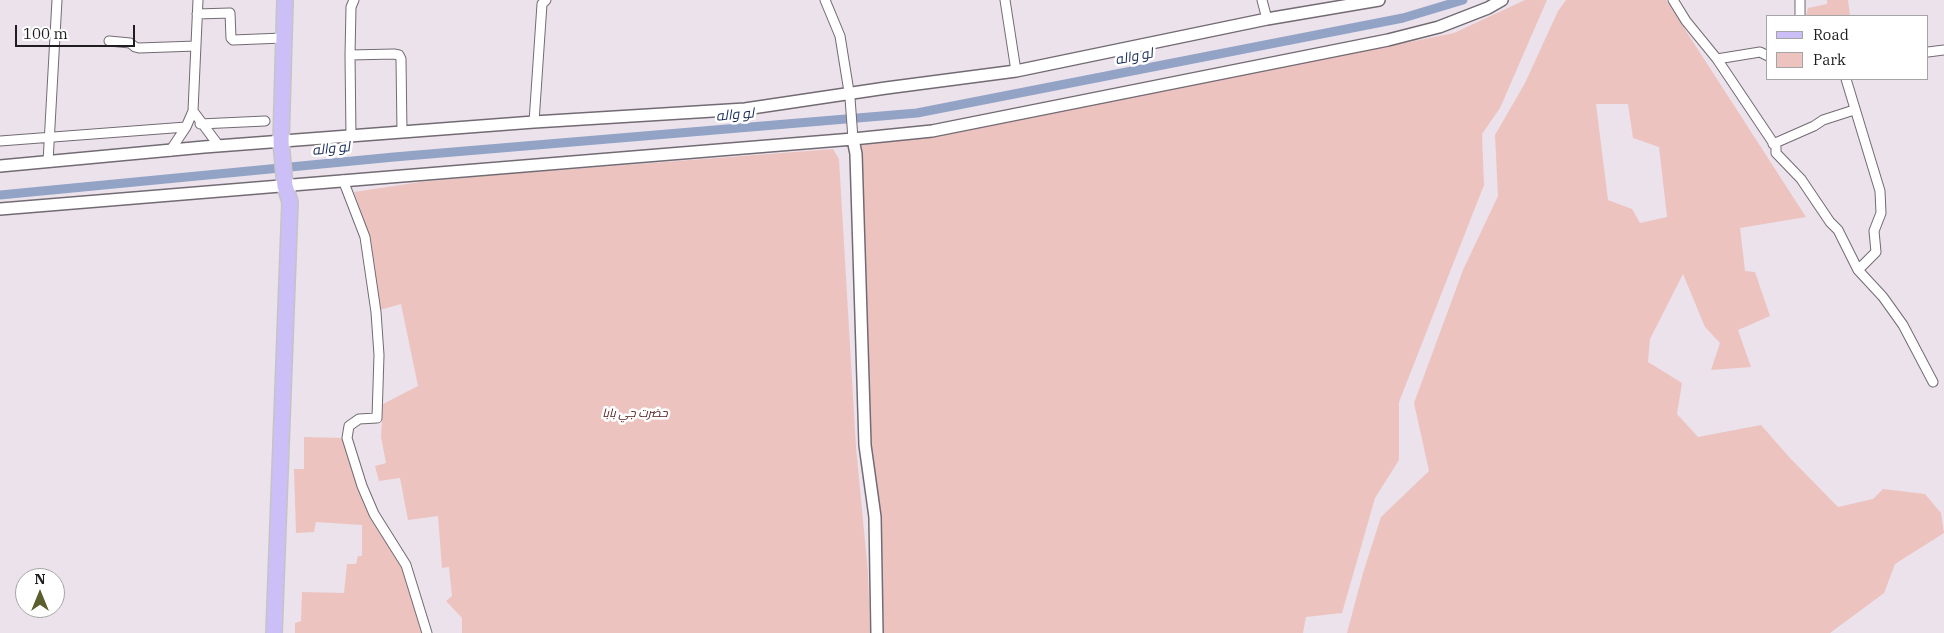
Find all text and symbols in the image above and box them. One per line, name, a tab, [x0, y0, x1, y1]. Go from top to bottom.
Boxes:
scale bar	[18, 15, 138, 47]
legend	[1766, 15, 1929, 80]
text: 100 m	[23, 24, 68, 43]
text: Road	[1813, 25, 1849, 44]
water label: لو واله	[1114, 45, 1154, 69]
text: Park	[1813, 50, 1846, 69]
water label: لو واله	[715, 105, 755, 125]
water label: لو واله	[311, 139, 351, 159]
park label: حضرت جي بابا	[602, 407, 668, 421]
north arrow	[15, 568, 65, 618]
text: N	[34, 570, 46, 588]

